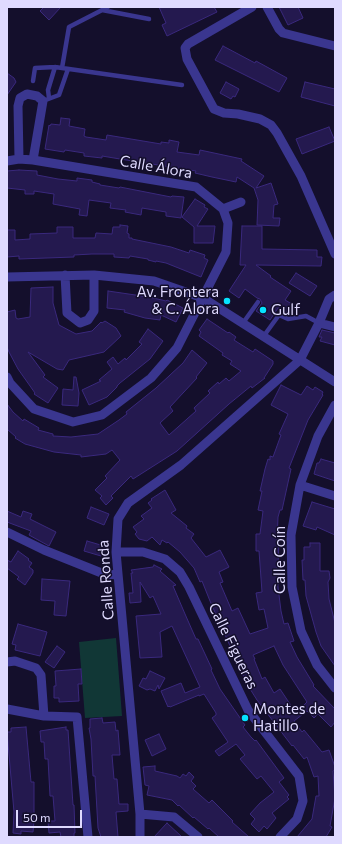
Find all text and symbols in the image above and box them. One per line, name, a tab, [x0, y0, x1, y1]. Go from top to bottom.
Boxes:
street label: Calle Álora	[118, 152, 194, 182]
place label: Av. Frontera & C. Álora	[137, 283, 219, 318]
marker: Av. Frontera & C. Álora	[222, 296, 232, 306]
place label: Gulf	[271, 301, 300, 319]
marker: Gulf	[258, 305, 268, 315]
street label: Calle Coín	[271, 526, 289, 594]
street label: Calle Ronda	[94, 539, 118, 621]
street label: Calle Figueras	[204, 600, 262, 692]
place label: Montes de Hatillo	[253, 700, 325, 735]
marker: Montes de Hatillo	[240, 713, 250, 723]
scale bar	[18, 802, 84, 828]
text: 50 m	[23, 810, 51, 824]

